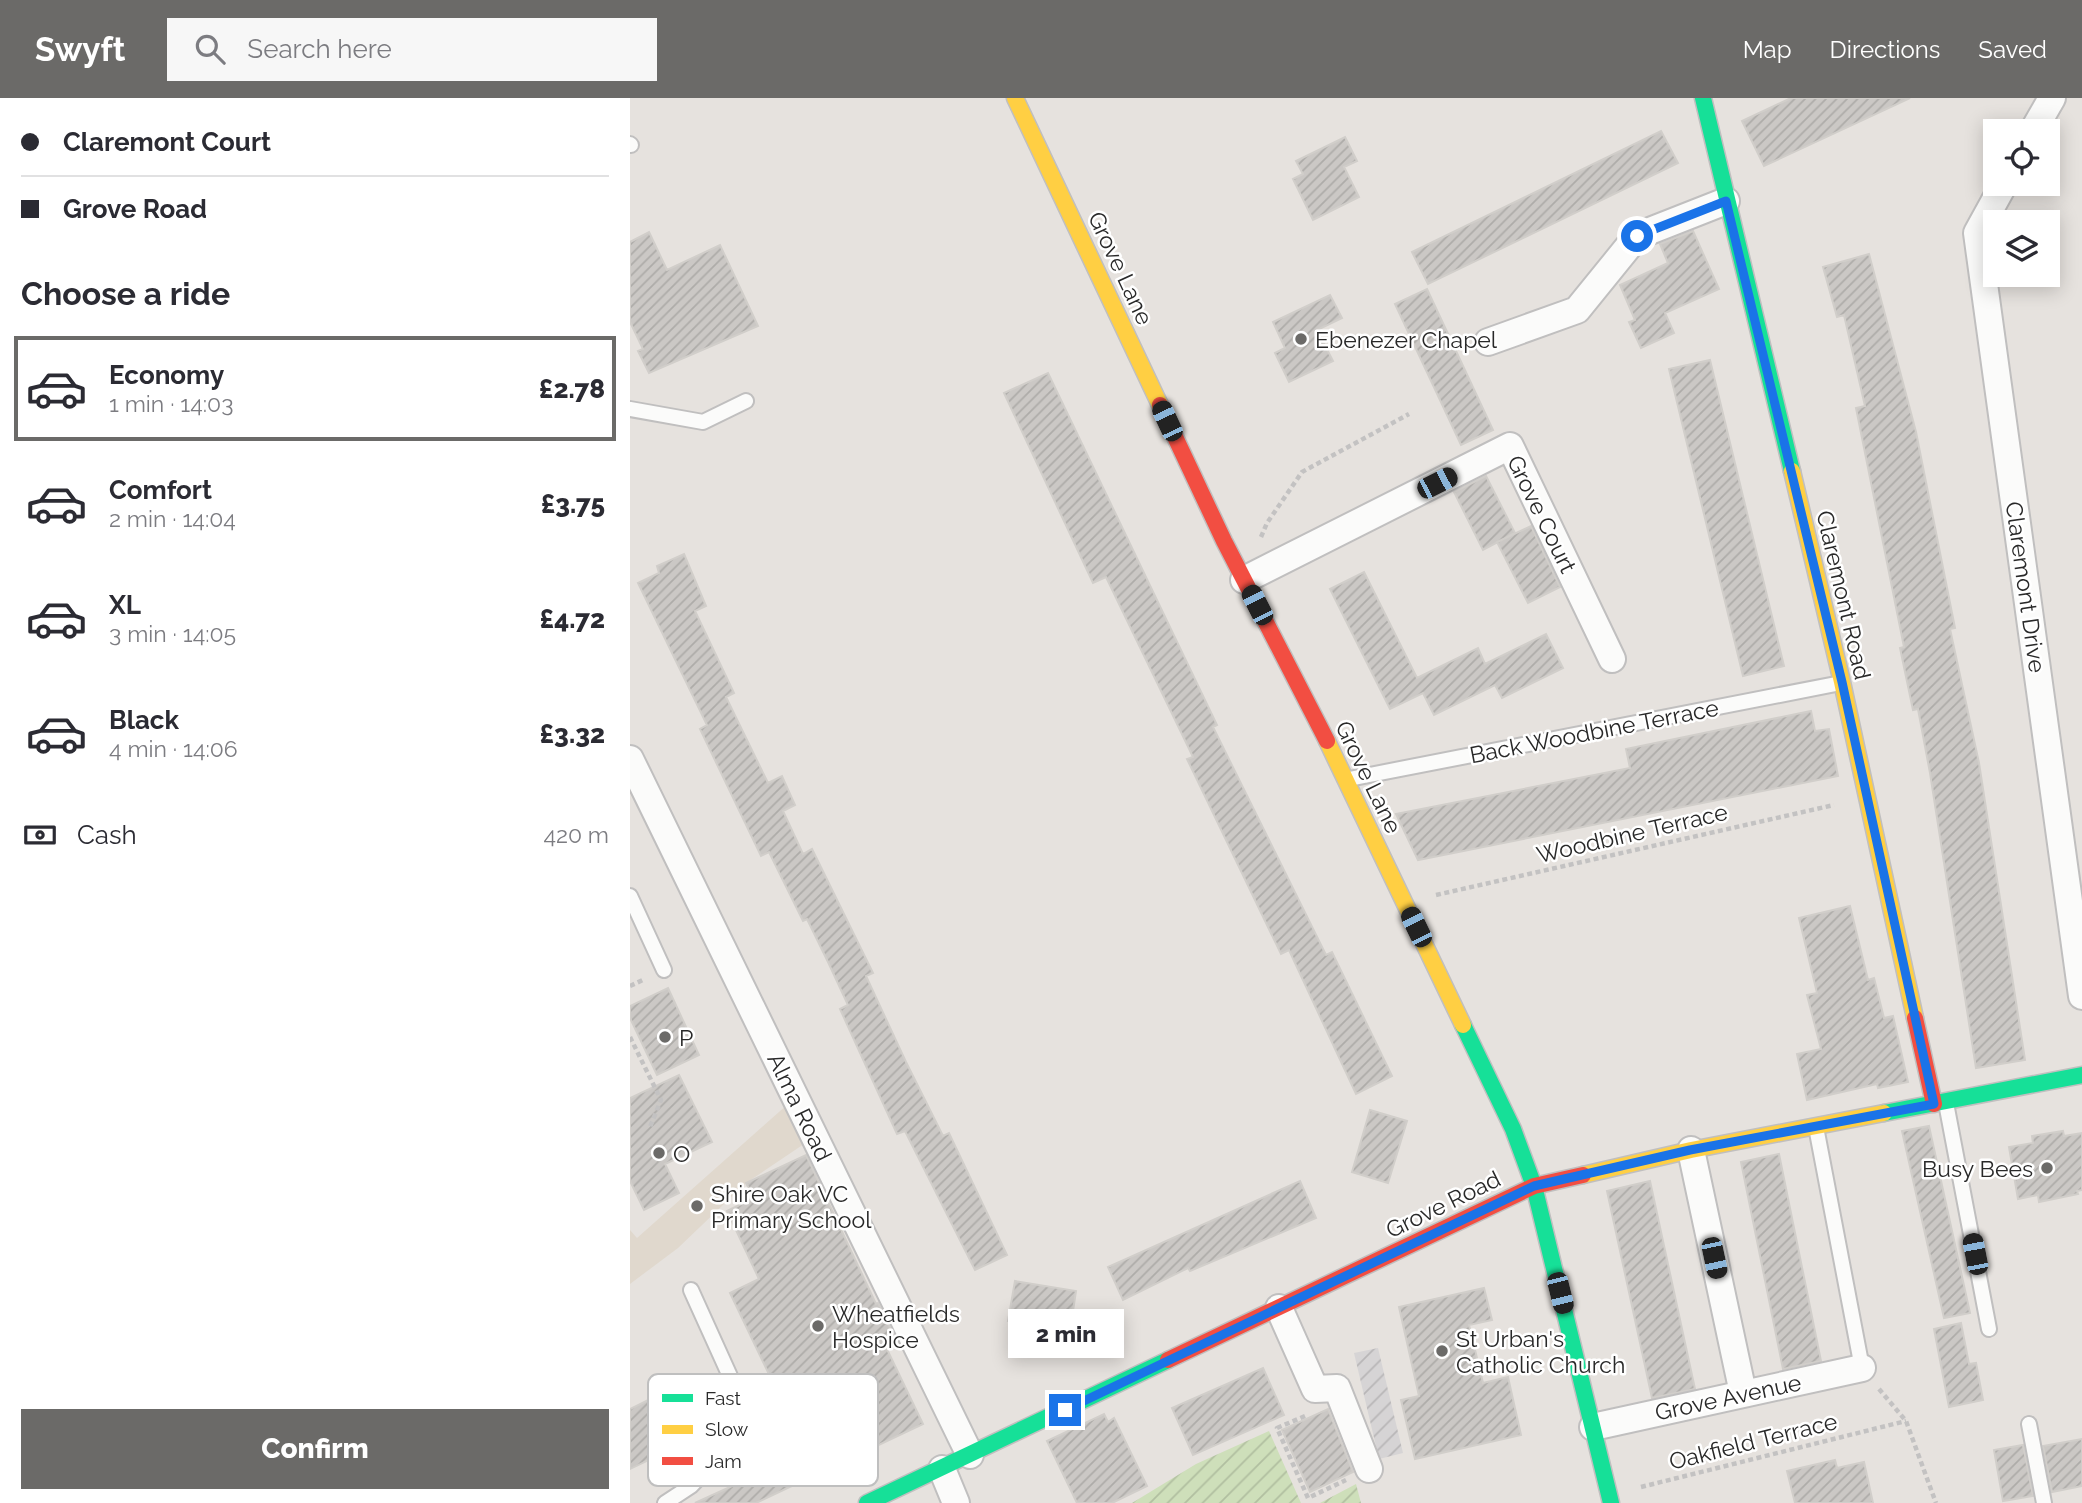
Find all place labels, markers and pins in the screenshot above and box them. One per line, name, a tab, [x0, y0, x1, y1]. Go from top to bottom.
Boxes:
place label: Ebenezer Chapel	[1315, 326, 1498, 353]
marker: Ebenezer Chapel	[1293, 331, 1309, 347]
place label: P	[679, 1024, 693, 1051]
marker: P	[657, 1029, 673, 1045]
place label: O	[673, 1140, 690, 1167]
marker: O	[651, 1145, 667, 1161]
place label: Busy Bees	[1922, 1155, 2033, 1182]
marker: Busy Bees	[2039, 1160, 2055, 1176]
place label: Shire Oak VC Primary School	[711, 1180, 872, 1233]
marker: Shire Oak VC Primary School	[689, 1198, 705, 1214]
place label: Wheatfields Hospice	[832, 1300, 960, 1353]
marker: Wheatfields Hospice	[810, 1318, 826, 1334]
place label: St Urban's Catholic Church	[1456, 1325, 1625, 1378]
marker: St Urban's Catholic Church	[1434, 1343, 1450, 1359]

